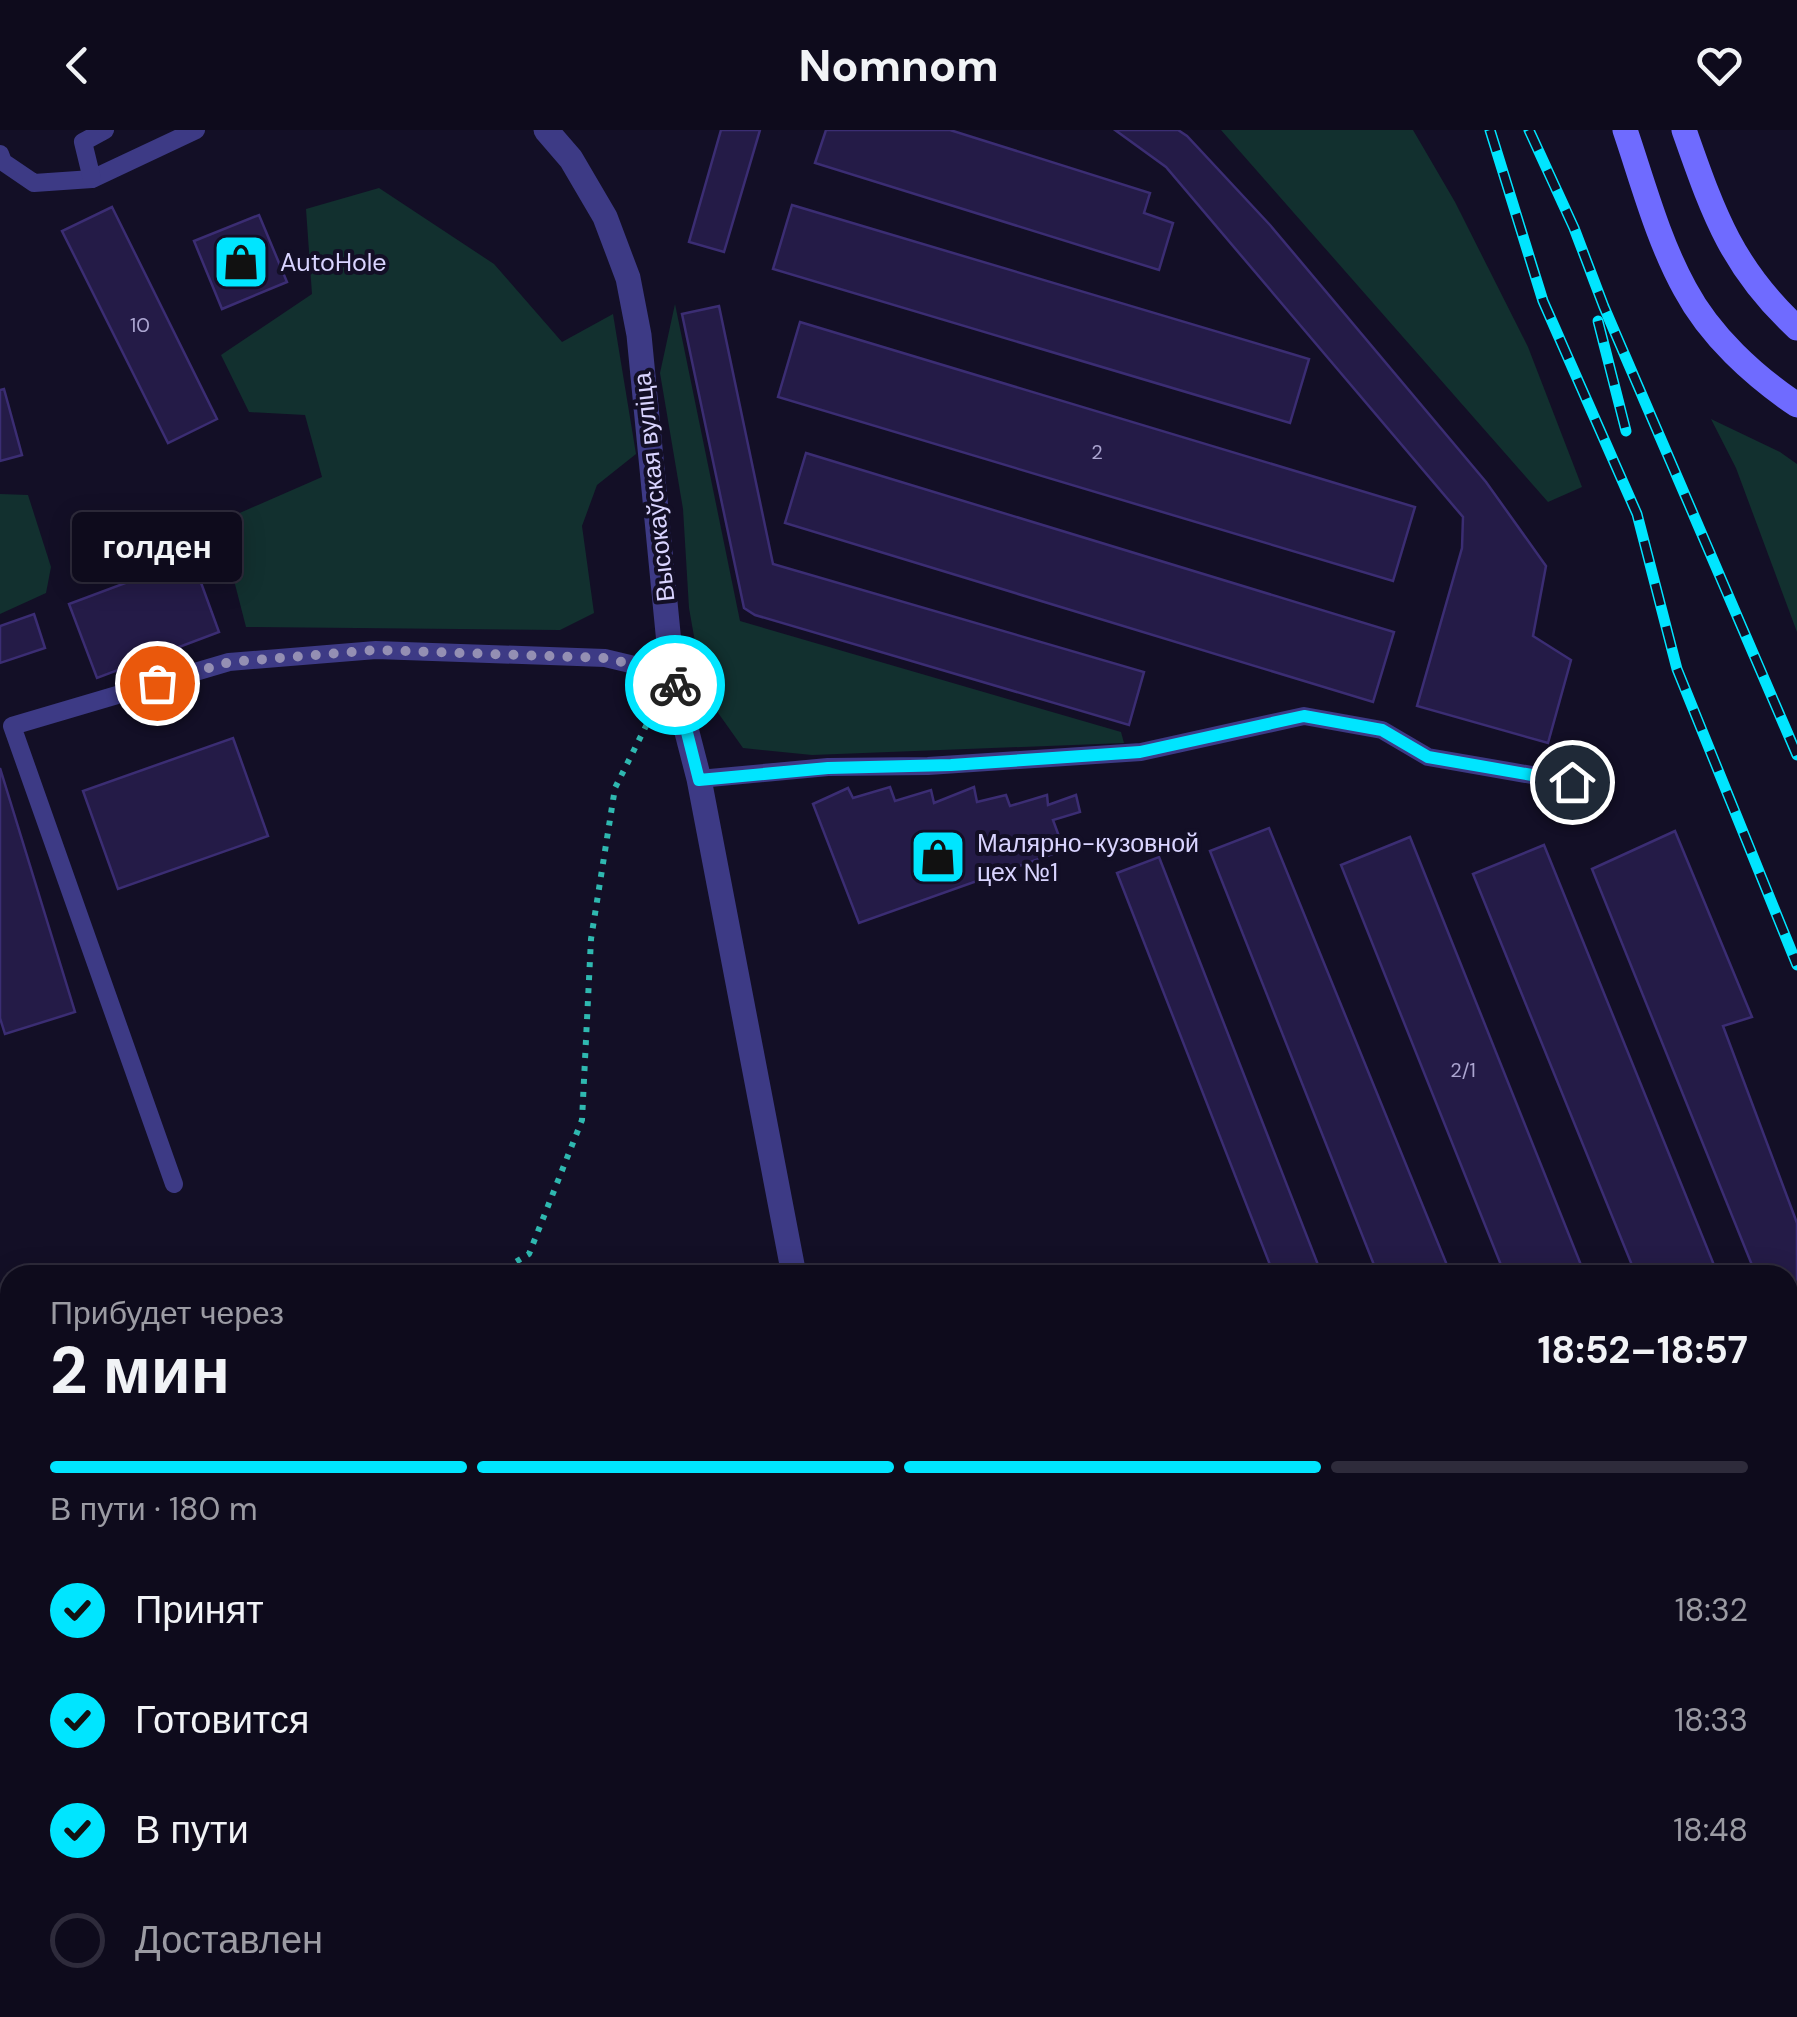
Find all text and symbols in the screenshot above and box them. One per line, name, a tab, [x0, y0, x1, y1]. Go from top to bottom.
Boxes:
text: Nomnom	[798, 36, 999, 95]
icon: back	[50, 38, 105, 93]
icon: heart	[1692, 38, 1747, 93]
shop icon: AutoHole	[211, 232, 271, 292]
place label: AutoHole	[280, 246, 387, 279]
house number: 10	[130, 312, 150, 338]
street label: Высокаўская вуліца	[626, 371, 682, 603]
house number: 2	[1091, 439, 1103, 465]
callout: голден	[72, 513, 242, 583]
text: голден	[102, 526, 212, 568]
courier	[625, 635, 725, 735]
pin	[115, 641, 200, 726]
icon: bag	[130, 656, 185, 711]
icon: bike	[648, 658, 703, 713]
pin	[1530, 740, 1615, 825]
icon: home	[1545, 755, 1600, 810]
shop icon: Малярно-кузовной цех №1	[908, 827, 968, 887]
place label: Малярно-кузовной цех №1	[977, 827, 1199, 889]
house number: 2/1	[1450, 1057, 1476, 1083]
text: Прибудет через	[50, 1292, 284, 1334]
text: 18:52–18:57	[1537, 1325, 1748, 1375]
text: 2 мин	[50, 1329, 230, 1413]
text: В пути · 180 m	[50, 1488, 257, 1530]
icon: check	[50, 1583, 105, 1638]
text: Принят	[135, 1585, 264, 1635]
text: 18:32	[1675, 1589, 1748, 1631]
icon: check	[50, 1693, 105, 1748]
text: Готовится	[135, 1695, 309, 1745]
text: 18:33	[1674, 1699, 1748, 1741]
icon: check	[50, 1803, 105, 1858]
text: В пути	[135, 1805, 249, 1855]
text: 18:48	[1673, 1809, 1748, 1851]
text: Доставлен	[135, 1915, 323, 1965]

